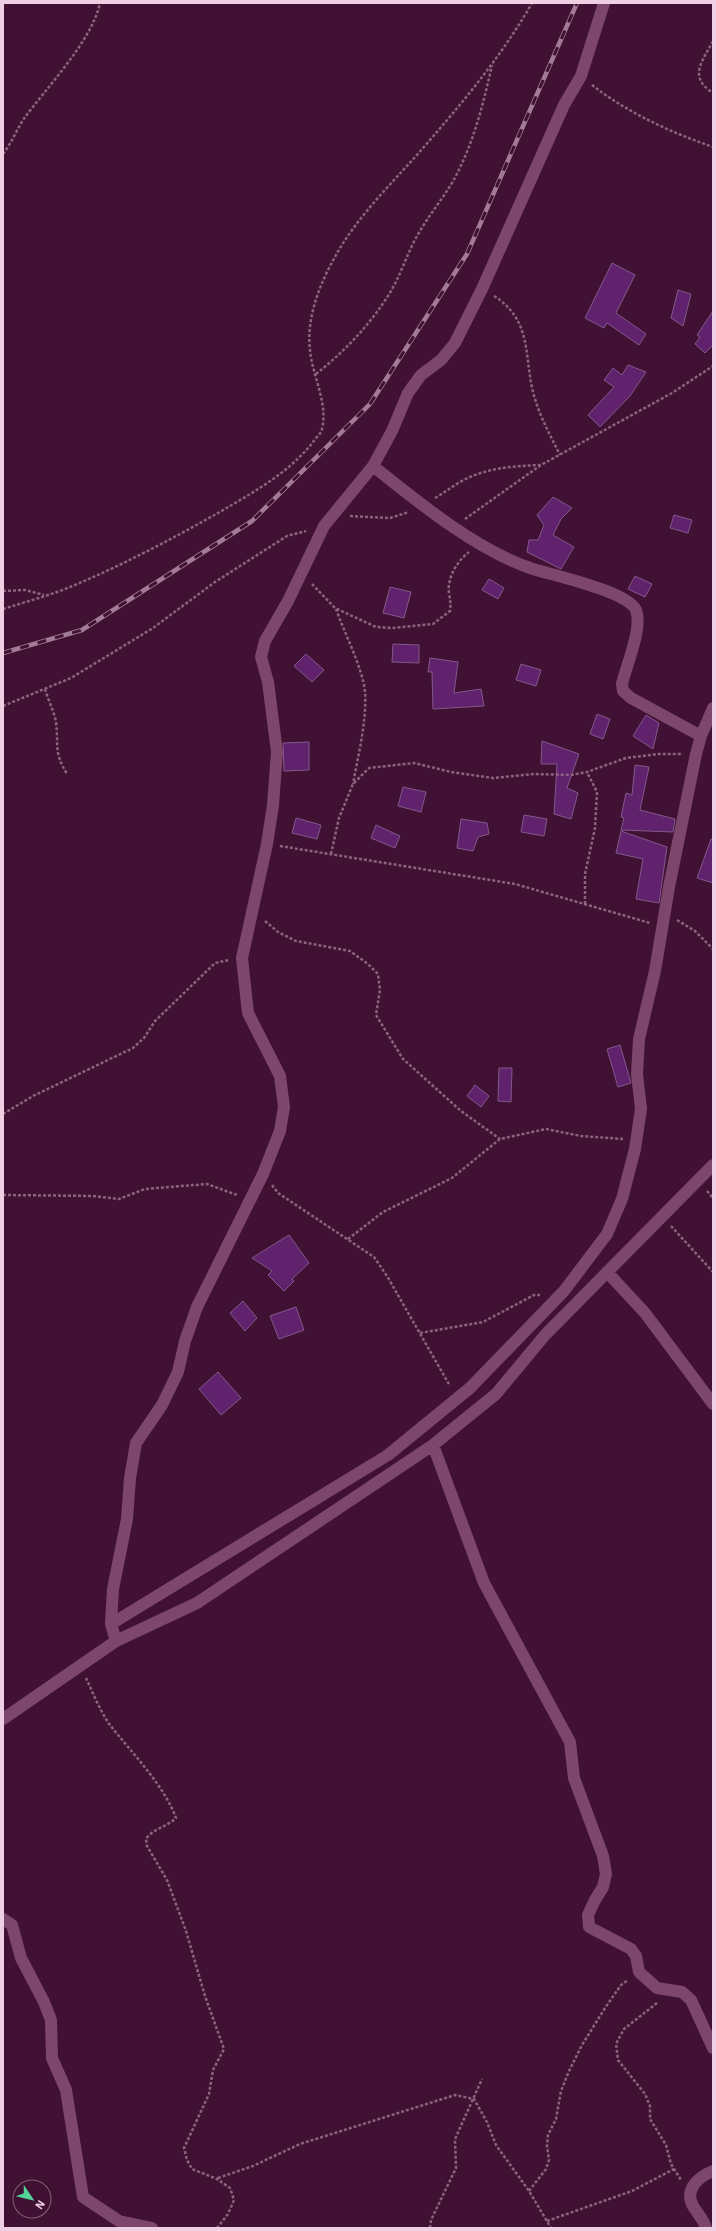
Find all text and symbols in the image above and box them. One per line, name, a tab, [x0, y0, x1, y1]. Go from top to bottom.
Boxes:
north arrow	[12, 2179, 52, 2219]
text: N	[32, 2197, 48, 2212]

